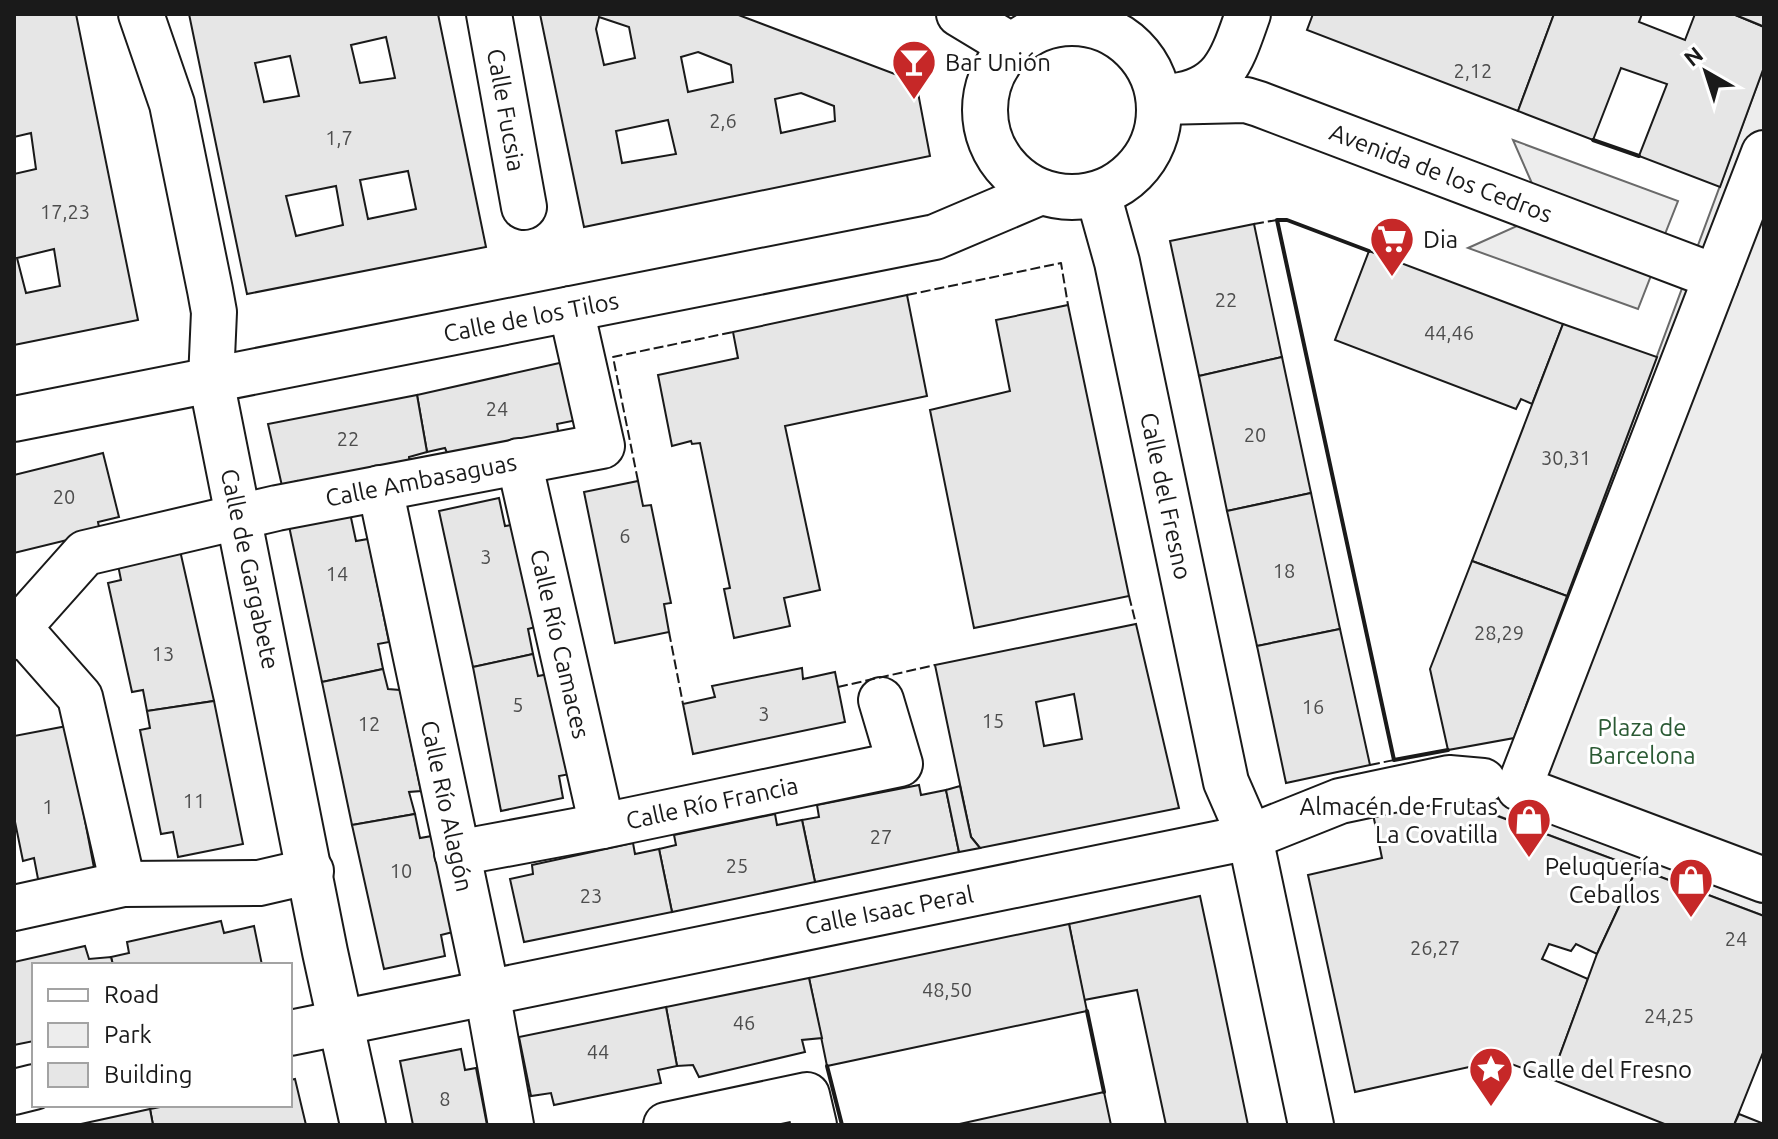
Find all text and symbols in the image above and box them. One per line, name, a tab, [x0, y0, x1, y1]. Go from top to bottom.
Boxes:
north arrow	[1666, 32, 1746, 112]
bar icon: Bar Unión	[890, 38, 938, 101]
text: N	[1679, 41, 1707, 71]
street label: Calle Fucsia	[482, 47, 530, 173]
place label: Bar Unión	[945, 49, 1051, 76]
house number: 2,12	[1454, 59, 1492, 82]
house number: 2,6	[709, 109, 737, 132]
street label: Avenida de los Cedros	[1326, 118, 1556, 228]
house number: 1,7	[325, 126, 353, 149]
house number: 17,23	[40, 200, 90, 223]
supermarket icon: Dia	[1368, 215, 1416, 278]
place label: Dia	[1423, 226, 1458, 253]
street label: Calle de los Tilos	[441, 287, 621, 347]
house number: 22	[1215, 288, 1237, 311]
house number: 44,46	[1424, 321, 1474, 344]
house number: 24	[486, 397, 508, 420]
street label: Calle del Fresno	[1135, 410, 1197, 582]
house number: 20	[1244, 423, 1266, 446]
house number: 22	[337, 427, 359, 450]
house number: 30,31	[1541, 446, 1591, 469]
street label: Calle Ambasaguas	[323, 448, 519, 512]
street label: Calle de Gargabete	[216, 466, 284, 672]
house number: 20	[53, 485, 75, 508]
house number: 6	[619, 524, 631, 547]
house number: 3	[480, 545, 492, 568]
street label: Calle Río Camaces	[525, 547, 595, 741]
house number: 18	[1273, 559, 1295, 582]
house number: 14	[326, 562, 348, 585]
house number: 28,29	[1474, 621, 1524, 644]
house number: 13	[152, 642, 174, 665]
house number: 5	[512, 693, 524, 716]
house number: 16	[1302, 695, 1324, 718]
house number: 3	[758, 702, 770, 725]
house number: 15	[982, 709, 1004, 732]
house number: 12	[358, 712, 380, 735]
park label: Plaza de Barcelona	[1588, 714, 1696, 769]
street label: Calle Río Alagón	[416, 718, 478, 894]
street label: Calle Río Francia	[623, 772, 801, 834]
house number: 11	[183, 789, 205, 812]
place label: Almacén de Frutas La Covatilla	[1300, 793, 1498, 848]
house number: 1	[42, 795, 54, 818]
shop icon: Almacén de Frutas La Covatilla	[1505, 796, 1553, 859]
house number: 27	[870, 825, 892, 848]
place label: Peluquería Ceballos	[1545, 853, 1660, 908]
house number: 25	[726, 854, 748, 877]
shop icon: Peluquería Ceballos	[1667, 856, 1715, 919]
house number: 10	[390, 859, 412, 882]
street label: Calle Isaac Peral	[802, 880, 976, 940]
house number: 23	[580, 884, 602, 907]
house number: 24	[1725, 927, 1747, 950]
house number: 26,27	[1410, 936, 1460, 959]
legend	[32, 963, 292, 1107]
house number: 48,50	[922, 978, 972, 1001]
text: Road	[104, 981, 159, 1008]
house number: 24,25	[1644, 1004, 1694, 1027]
house number: 46	[733, 1011, 755, 1034]
text: Park	[104, 1021, 152, 1048]
house number: 44	[587, 1040, 609, 1063]
place icon: Calle del Fresno	[1467, 1045, 1515, 1108]
place label: Calle del Fresno	[1522, 1056, 1692, 1083]
text: Building	[104, 1061, 192, 1088]
house number: 8	[439, 1087, 451, 1110]

